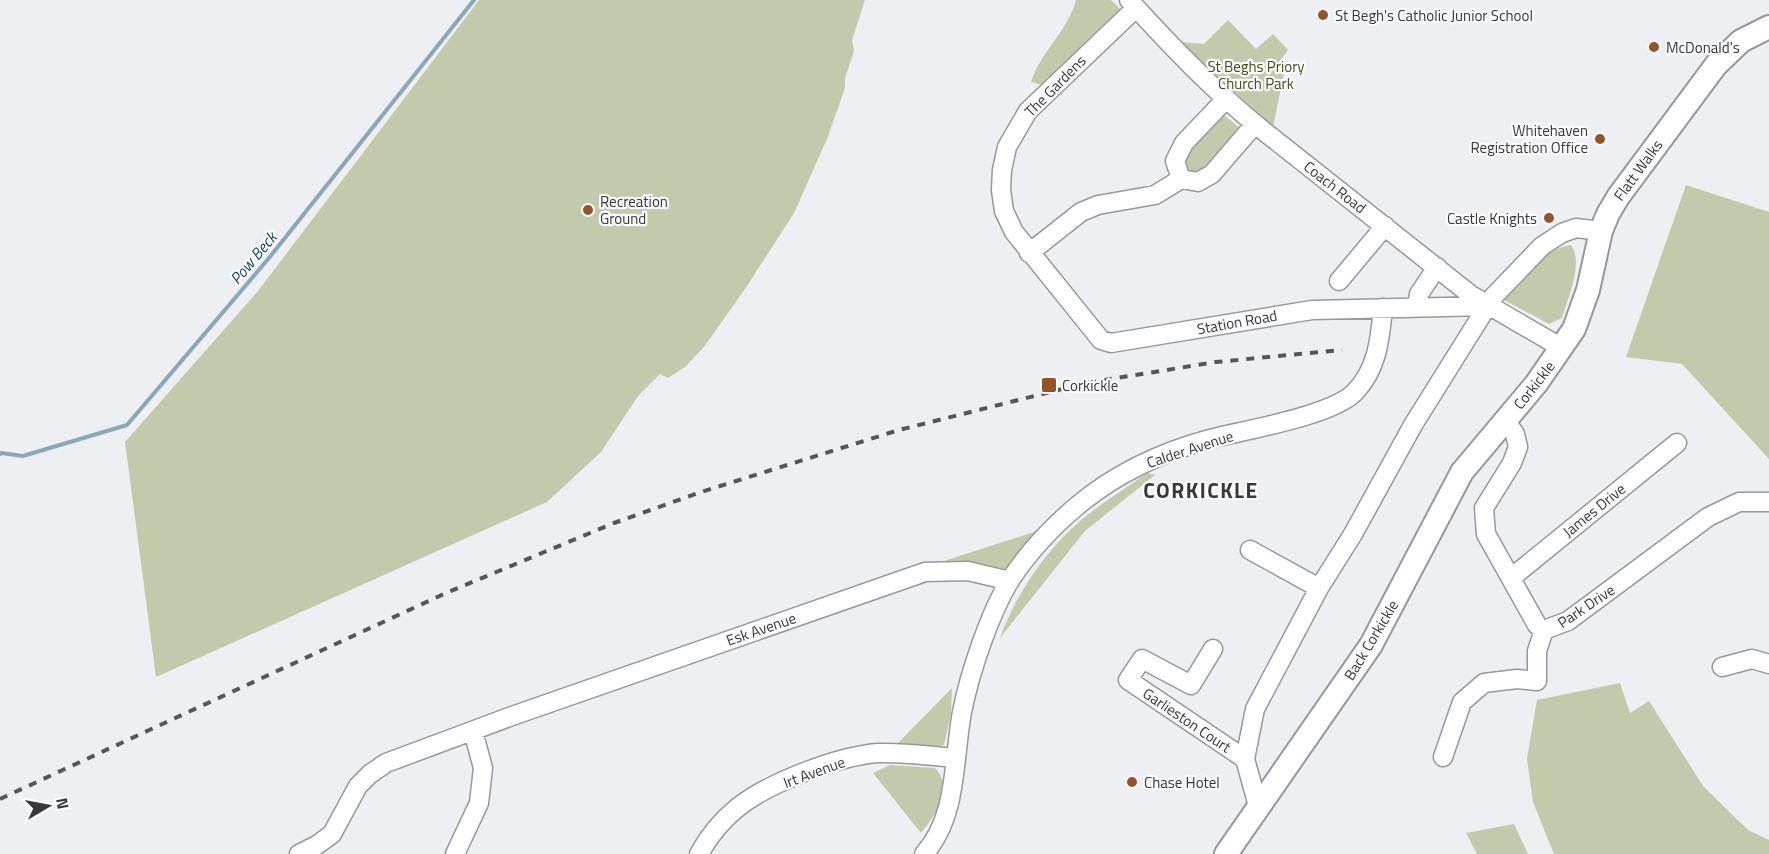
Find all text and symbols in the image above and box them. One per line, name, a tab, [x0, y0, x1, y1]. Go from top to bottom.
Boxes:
place label: St Begh's Catholic Junior School	[1335, 4, 1533, 27]
marker: St Begh's Catholic Junior School	[1316, 8, 1330, 22]
place label: McDonald's	[1666, 36, 1740, 59]
marker: McDonald's	[1647, 40, 1661, 54]
street label: The Gardens	[1019, 50, 1091, 122]
park label: St Beghs Priory Church Park	[1207, 55, 1305, 95]
place label: Whitehaven Registration Office	[1470, 119, 1588, 159]
marker: Whitehaven Registration Office	[1593, 132, 1607, 146]
street label: Flatt Walks	[1608, 135, 1668, 205]
street label: Coach Road	[1299, 155, 1371, 219]
place label: Recreation Ground	[600, 190, 668, 230]
marker: Recreation Ground	[581, 203, 595, 217]
place label: Castle Knights	[1447, 207, 1537, 230]
marker: Castle Knights	[1542, 211, 1556, 225]
water label: Pow Beck	[224, 225, 283, 289]
street label: Station Road	[1195, 304, 1279, 340]
street label: Corkickle	[1508, 356, 1560, 414]
place label: Corkickle	[1062, 374, 1118, 397]
marker: Corkickle	[1040, 376, 1058, 394]
street label: Calder Avenue	[1144, 424, 1236, 474]
district label: CORKICKLE	[1143, 474, 1259, 506]
street label: James Drive	[1558, 477, 1630, 543]
street label: Park Drive	[1553, 578, 1619, 634]
street label: Back Corkickle	[1338, 595, 1404, 685]
street label: Esk Avenue	[723, 606, 799, 652]
street label: Garlieston Court	[1138, 682, 1236, 759]
street label: Irt Avenue	[780, 750, 848, 794]
place label: Chase Hotel	[1144, 771, 1220, 794]
marker: Chase Hotel	[1125, 775, 1139, 789]
north arrow	[18, 776, 78, 836]
text: N	[50, 796, 76, 811]

